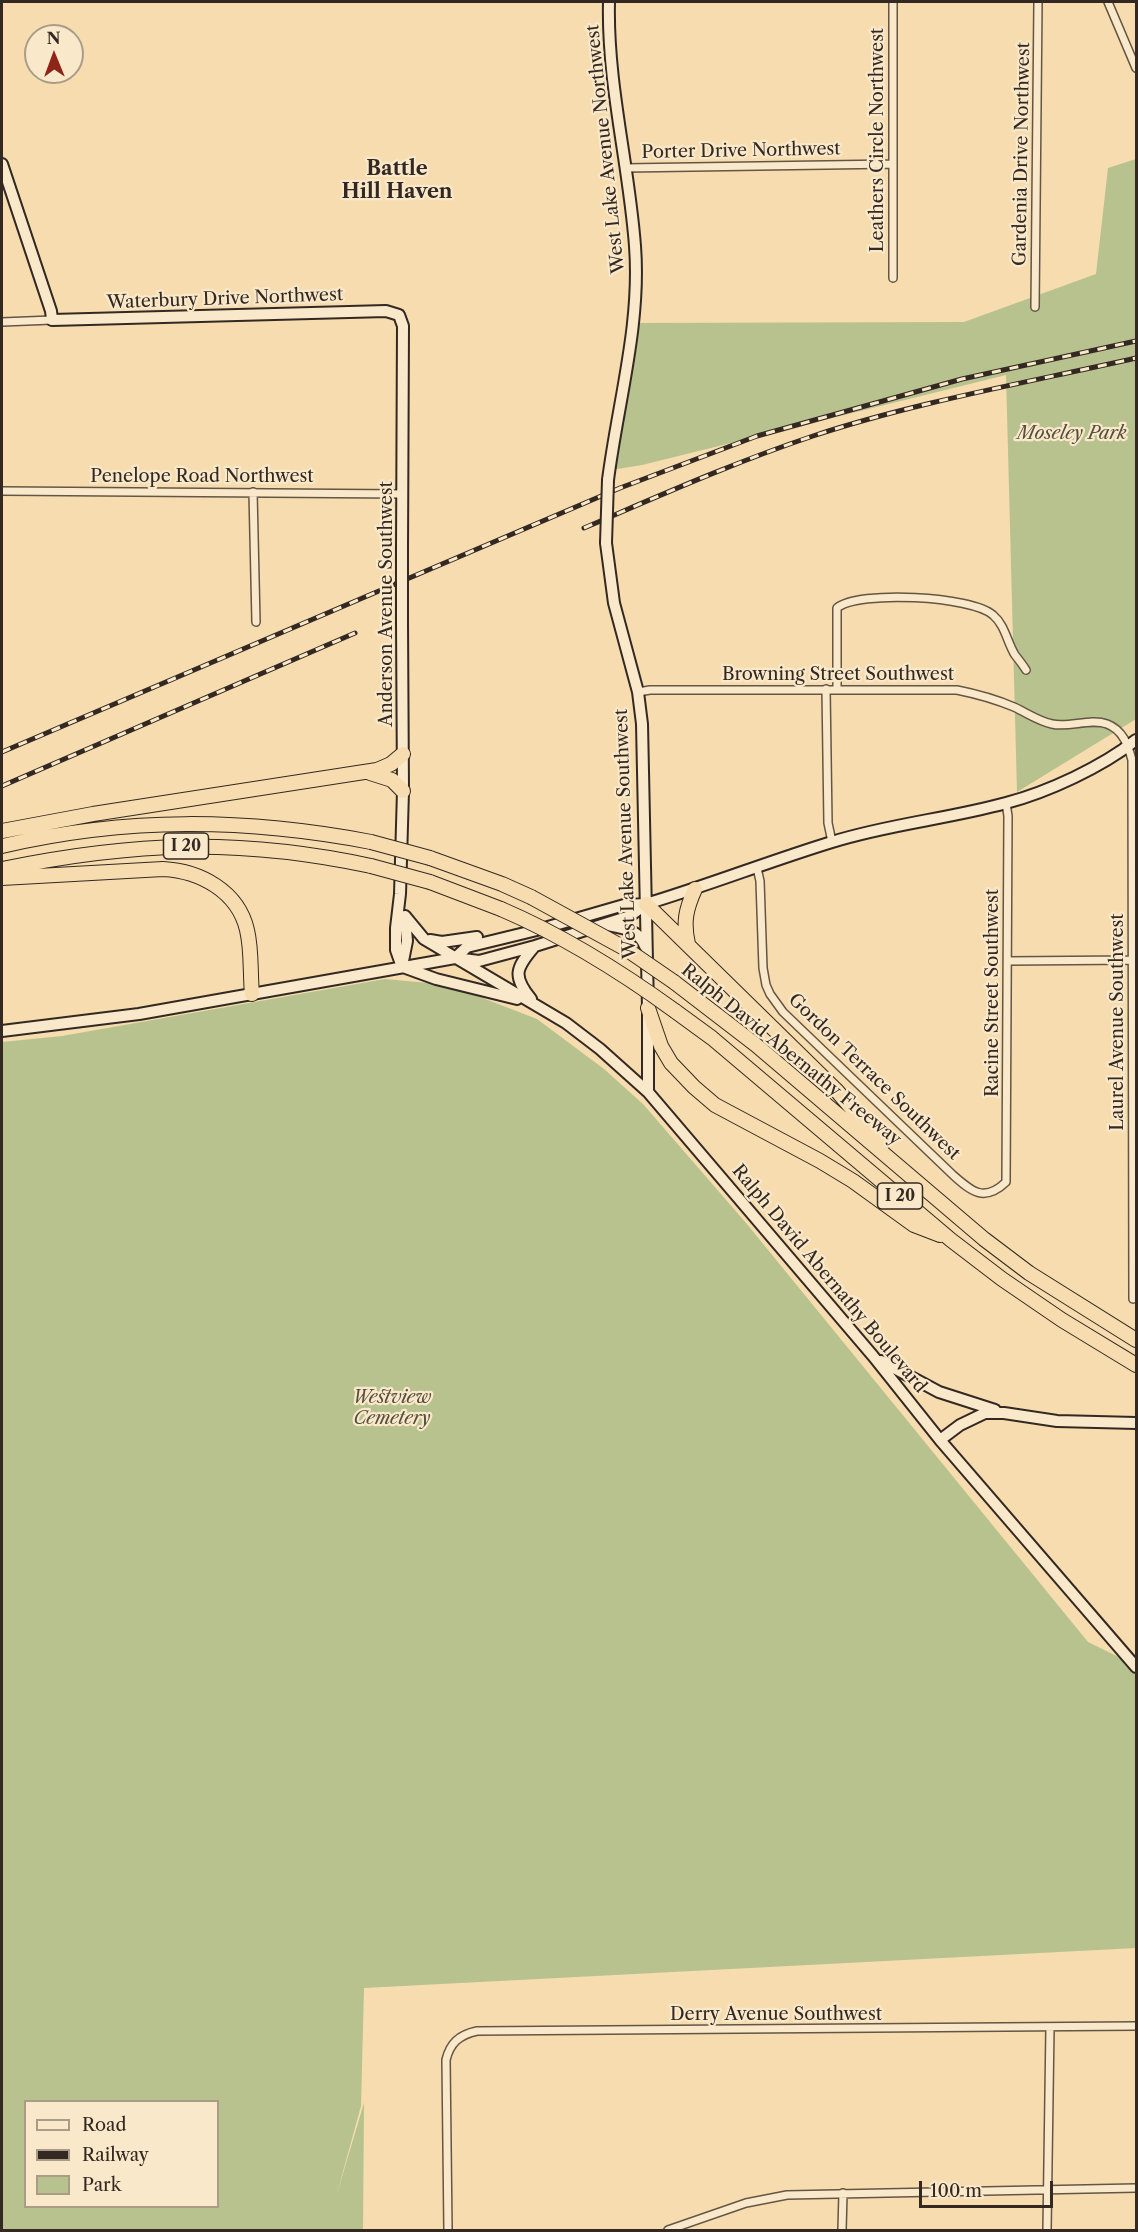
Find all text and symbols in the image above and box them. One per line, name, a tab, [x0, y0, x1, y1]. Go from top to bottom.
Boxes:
street label: West Lake Avenue Northwest	[582, 23, 630, 275]
north arrow	[24, 24, 84, 84]
text: N	[47, 28, 61, 48]
street label: Leathers Circle Northwest	[867, 28, 889, 252]
street label: Gardenia Drive Northwest	[1009, 42, 1035, 266]
street label: Porter Drive Northwest	[641, 138, 841, 164]
district label: Battle Hill Haven	[341, 157, 453, 204]
street label: Waterbury Drive Northwest	[107, 284, 343, 314]
park label: Moseley Park	[1017, 423, 1127, 445]
street label: Penelope Road Northwest	[90, 466, 314, 488]
street label: Anderson Avenue Southwest	[376, 481, 398, 727]
street label: Browning Street Southwest	[722, 664, 954, 686]
street label: West Lake Avenue Southwest	[611, 708, 641, 960]
road number: I 20	[164, 833, 208, 859]
street label: Racine Street Southwest	[982, 889, 1004, 1097]
street label: Laurel Avenue Southwest	[1107, 913, 1129, 1131]
street label: Ralph David Abernathy Freeway	[677, 960, 905, 1150]
street label: Gordon Terrace Southwest	[784, 989, 964, 1165]
street label: Ralph David Abernathy Boulevard	[727, 1161, 931, 1397]
road number: I 20	[878, 1183, 922, 1209]
park label: Westview Cemetery	[353, 1387, 431, 1430]
street label: Derry Avenue Southwest	[670, 2004, 882, 2026]
legend	[24, 2100, 219, 2208]
text: Road	[82, 2114, 127, 2136]
text: Railway	[82, 2144, 149, 2166]
scale bar	[922, 2169, 1056, 2207]
text: Park	[82, 2174, 121, 2196]
text: 100 m	[930, 2180, 982, 2202]

